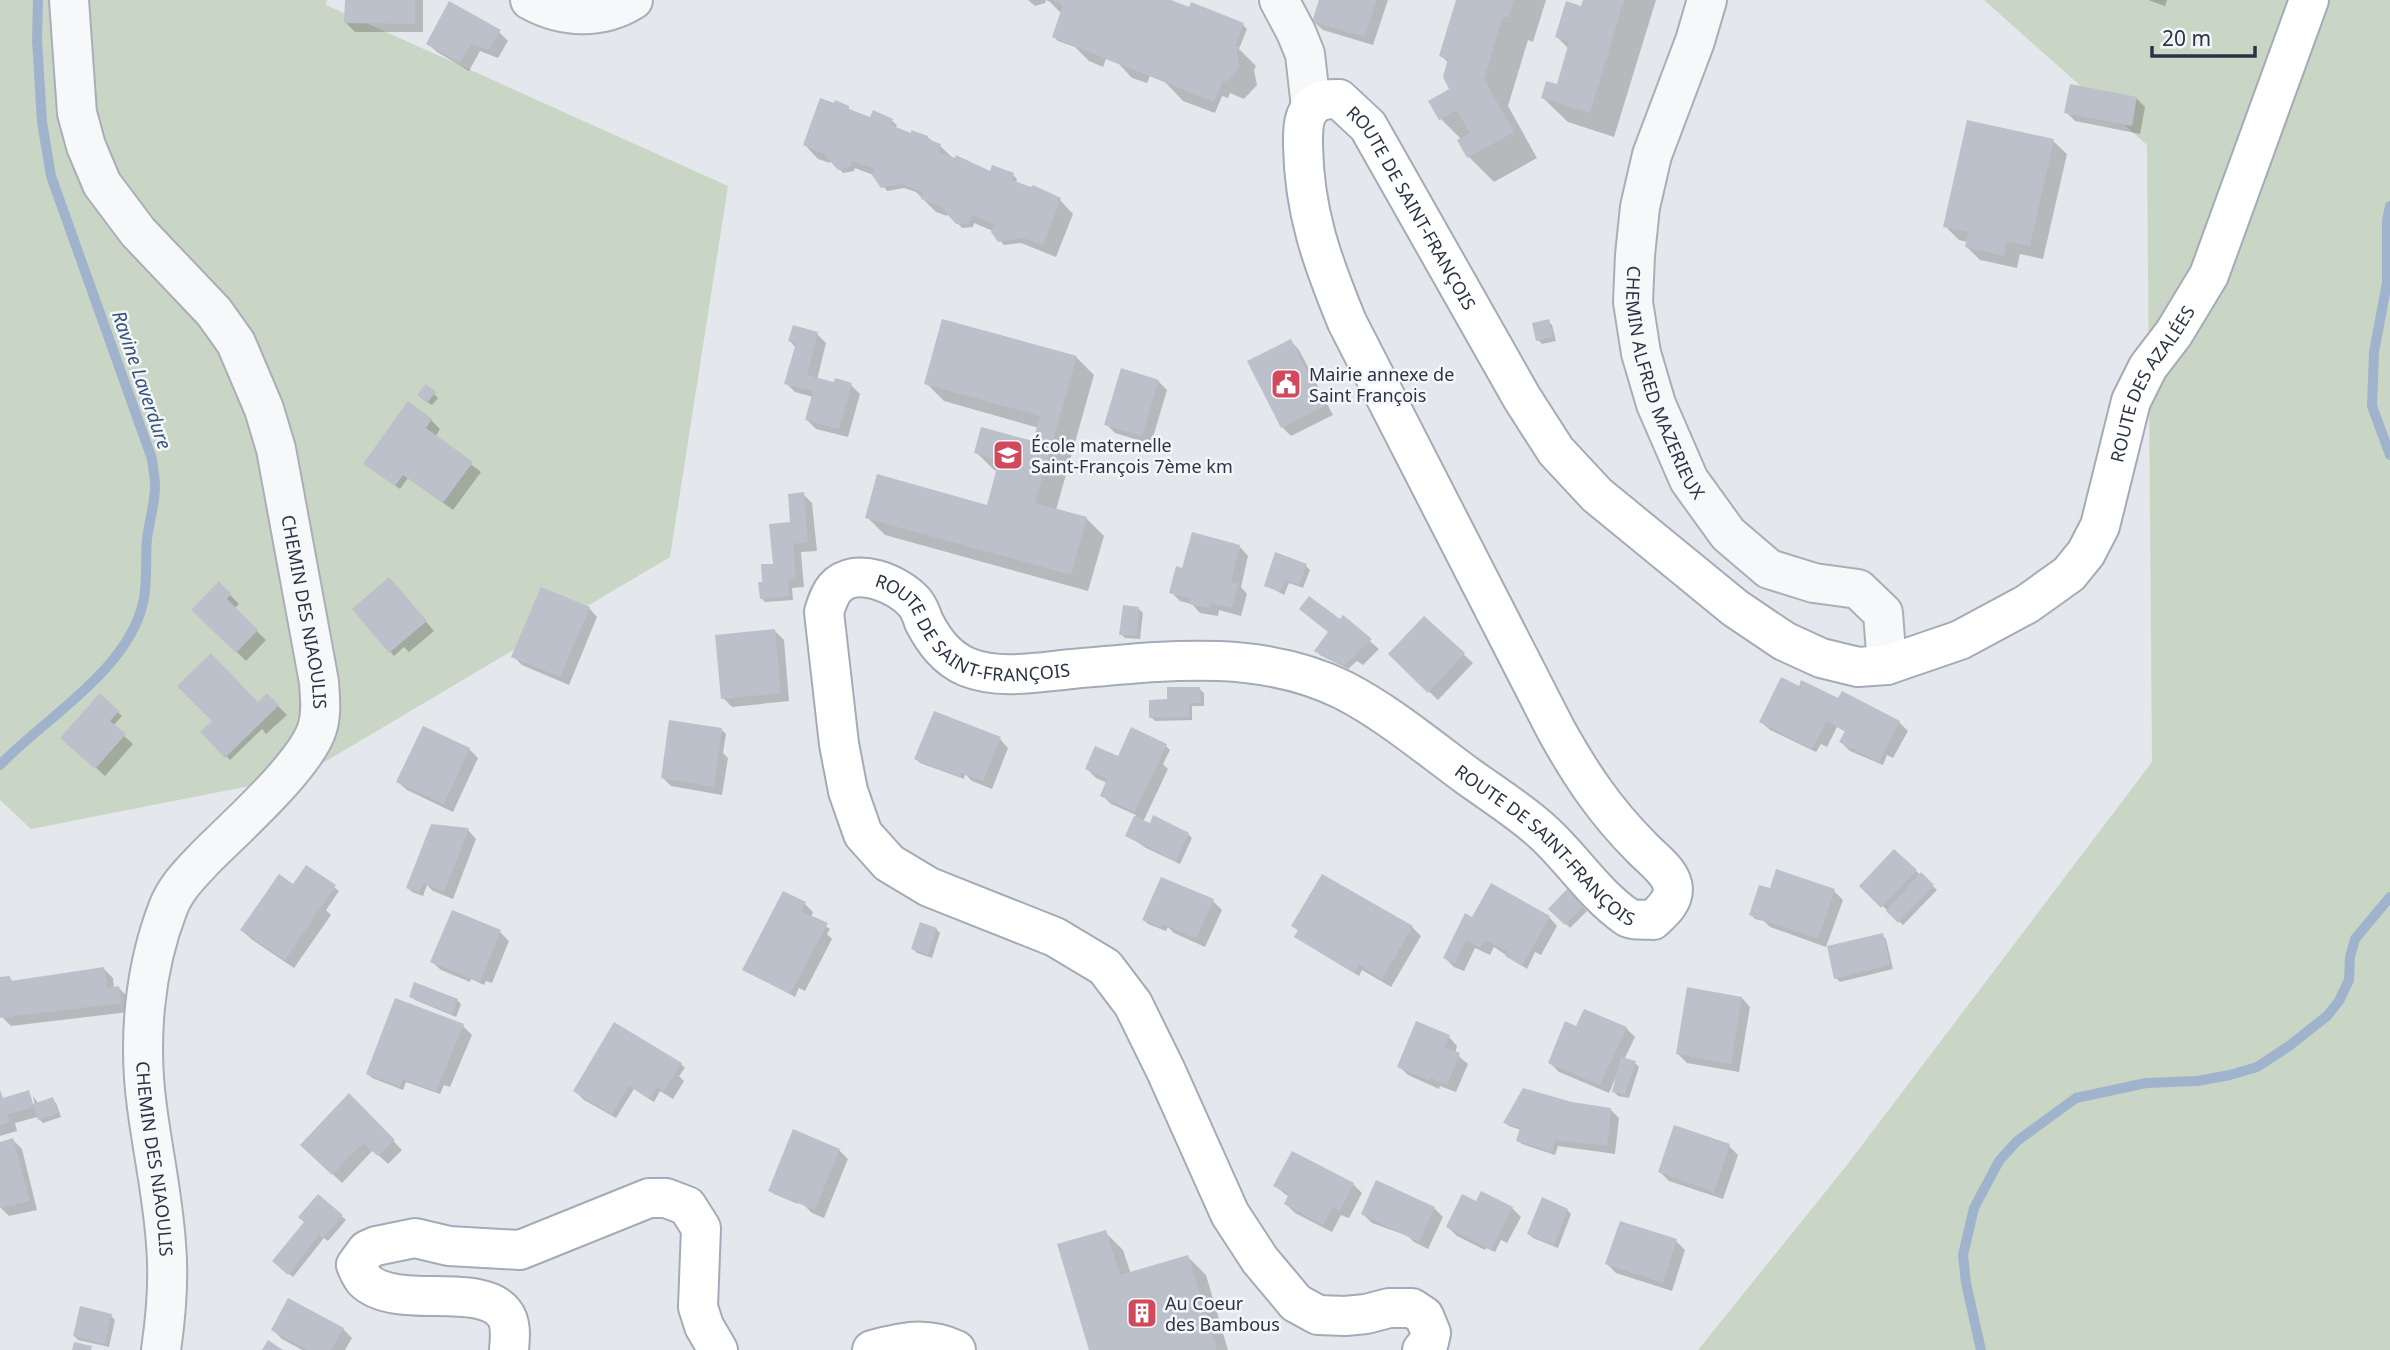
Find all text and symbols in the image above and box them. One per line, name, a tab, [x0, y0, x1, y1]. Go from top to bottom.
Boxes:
scale bar	[2152, 14, 2255, 58]
text: 20 m	[2162, 24, 2211, 52]
street label: ROUTE DE SAINT-FRANÇOIS	[1342, 100, 1482, 314]
street label: CHEMIN ALFRED MAZERIEUX	[1621, 265, 1711, 504]
street label: ROUTE DES AZALÉES	[2104, 301, 2200, 465]
water label: Ravine Laverdure	[106, 307, 178, 453]
place label: Mairie annexe de Saint François	[1309, 362, 1454, 407]
public building icon: Mairie annexe de Saint François	[1269, 367, 1303, 401]
place label: École maternelle Saint-François 7ème km	[1031, 433, 1233, 478]
school or university icon: École maternelle Saint-François 7ème km	[991, 438, 1025, 472]
street label: CHEMIN DES NIAOULIS	[276, 513, 332, 709]
street label: ROUTE DE SAINT-FRANÇOIS	[872, 568, 1071, 686]
street label: ROUTE DE SAINT-FRANÇOIS	[1450, 759, 1638, 931]
street label: CHEMIN DES NIAOULIS	[131, 1061, 179, 1257]
place label: Au Coeur des Bambous	[1165, 1291, 1280, 1336]
building icon: Au Coeur des Bambous	[1125, 1296, 1159, 1330]

